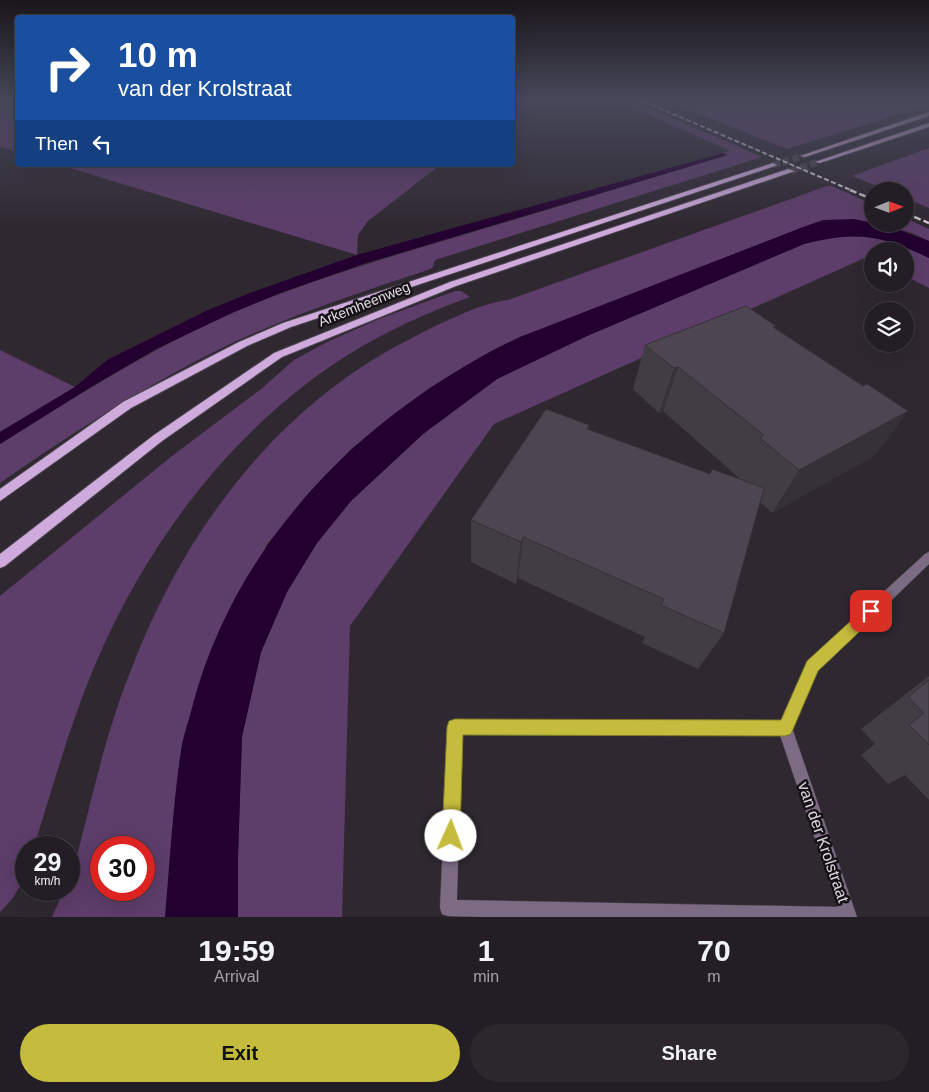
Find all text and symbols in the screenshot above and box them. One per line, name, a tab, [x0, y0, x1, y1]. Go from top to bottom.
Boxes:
icon: right	[35, 35, 100, 100]
text: 10 m	[118, 35, 198, 74]
text: van der Krolstraat	[118, 76, 292, 101]
icon: left	[88, 130, 116, 158]
text: Then	[35, 133, 78, 154]
north arrow	[864, 182, 914, 232]
map controls	[864, 182, 914, 352]
button: sound	[864, 242, 914, 292]
street label: Arkemheenweg	[316, 278, 412, 330]
button: layers	[864, 302, 914, 352]
pin	[850, 590, 892, 632]
icon: arrive	[857, 597, 885, 625]
street label: van der Krolstraat	[795, 780, 852, 905]
position arrow	[424, 809, 476, 861]
speed limit sign: 30	[90, 836, 155, 901]
text: 29	[34, 848, 61, 876]
text: km/h	[34, 874, 61, 888]
text: 19:59	[198, 934, 275, 967]
text: 1	[478, 934, 495, 967]
text: 70	[697, 934, 731, 967]
text: Arrival	[214, 968, 259, 985]
text: min	[473, 968, 499, 985]
text: m	[707, 968, 721, 985]
button: Exit	[20, 1024, 460, 1082]
button: Share	[470, 1024, 909, 1082]

